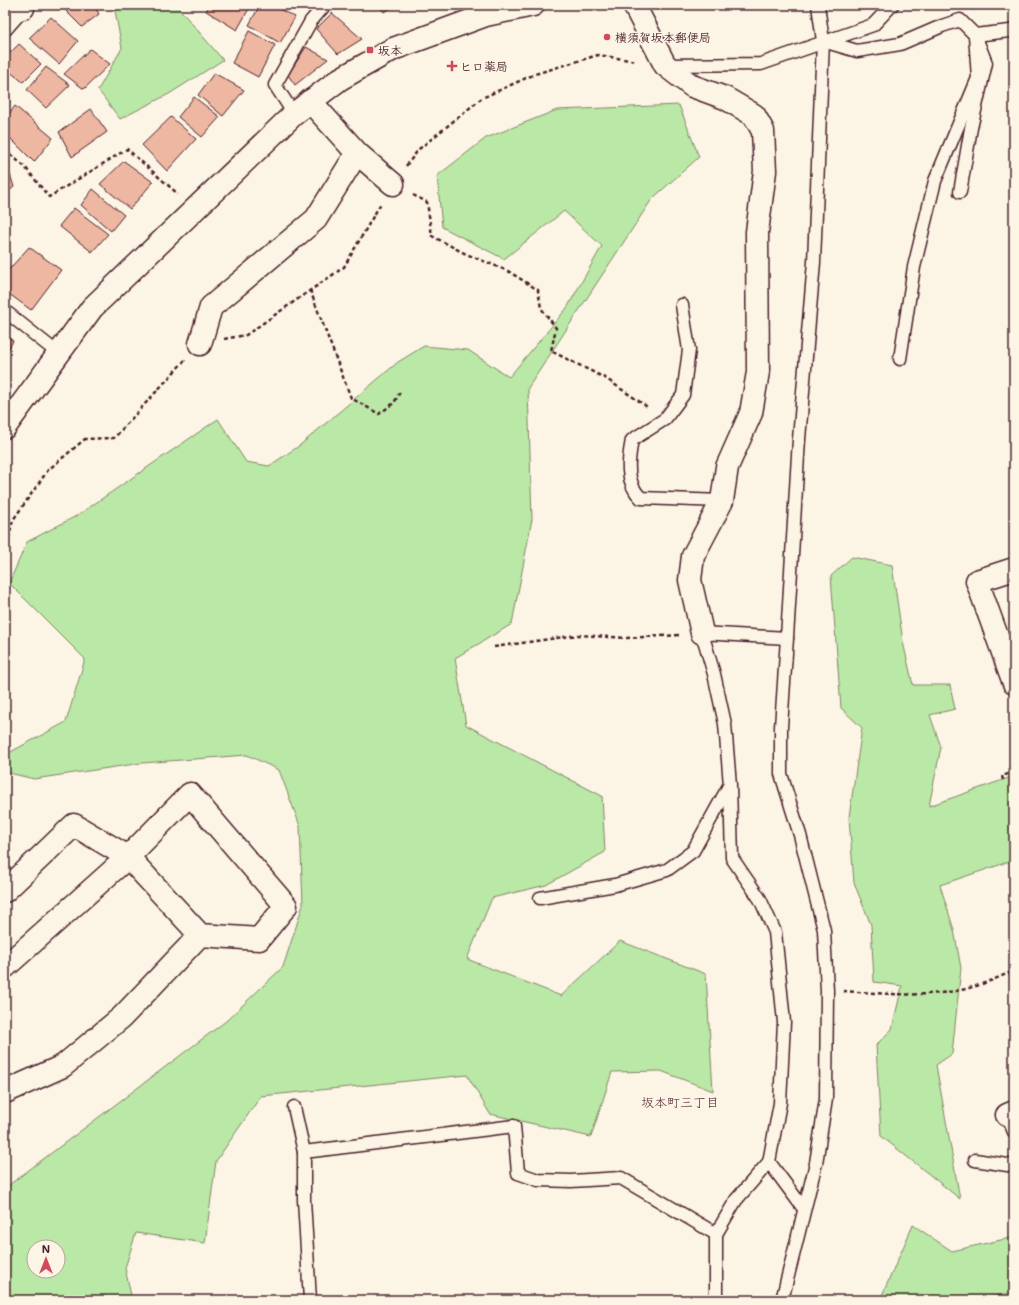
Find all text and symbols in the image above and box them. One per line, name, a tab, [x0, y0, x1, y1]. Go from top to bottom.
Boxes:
place label: 横須賀坂本郵便局	[615, 29, 711, 45]
marker: 横須賀坂本郵便局	[602, 32, 612, 42]
place label: 坂本	[378, 42, 403, 58]
marker: 坂本	[365, 45, 375, 55]
place label: ヒロ薬局	[460, 58, 508, 74]
marker: ヒロ薬局	[447, 61, 457, 71]
district label: 坂本町三丁目	[641, 1093, 719, 1110]
north arrow	[26, 1239, 66, 1279]
text: N	[42, 1241, 50, 1256]

